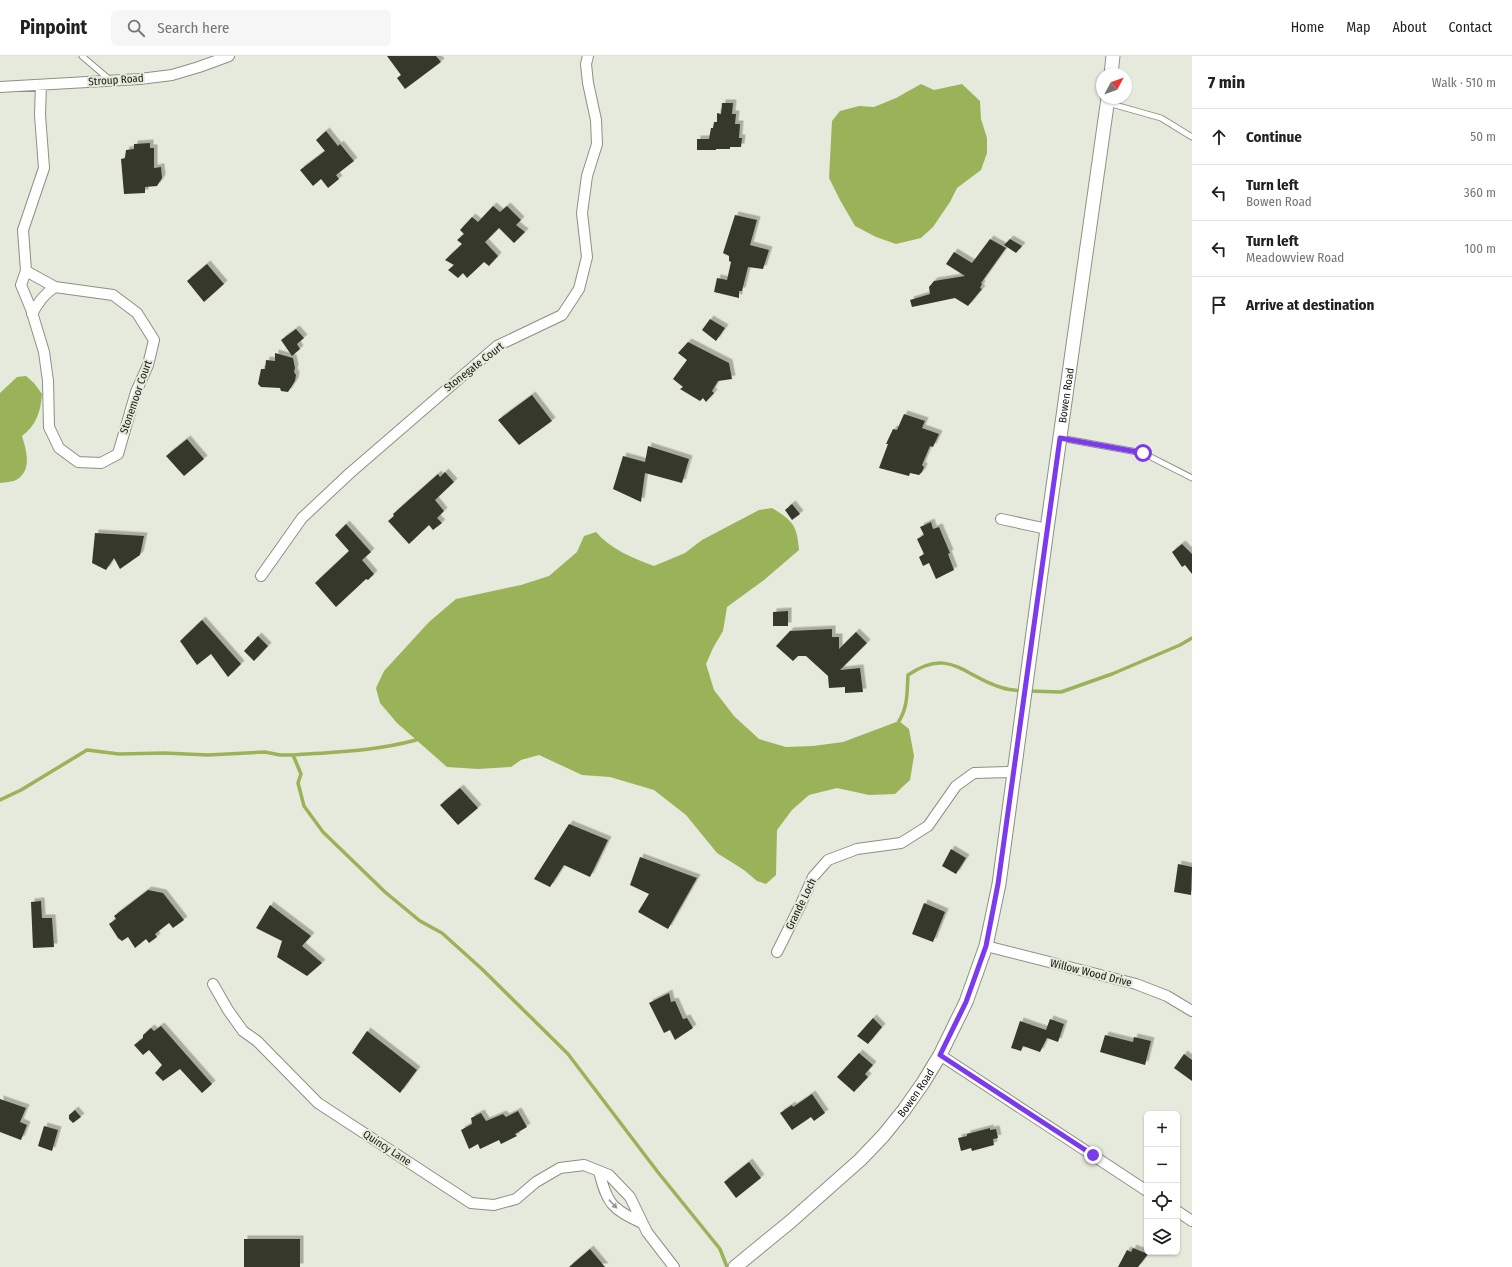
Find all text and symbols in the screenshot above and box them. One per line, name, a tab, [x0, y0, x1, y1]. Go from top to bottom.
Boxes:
search box	[111, 10, 391, 46]
text: Pinpoint	[20, 16, 87, 39]
icon: search	[125, 17, 147, 39]
text: Search here	[157, 19, 230, 37]
text: Home	[1291, 19, 1324, 36]
text: Map	[1346, 19, 1370, 36]
text: About	[1392, 19, 1427, 36]
text: Contact	[1449, 19, 1492, 36]
north arrow	[1096, 68, 1132, 104]
street label: Stroup Road	[88, 72, 144, 88]
text: 7 min	[1208, 72, 1245, 93]
text: Walk · 510 m	[1432, 75, 1496, 90]
icon: ahead	[1208, 126, 1230, 148]
text: Continue	[1246, 128, 1302, 146]
text: 50 m	[1470, 129, 1496, 144]
text: Turn left	[1246, 176, 1299, 194]
icon: left	[1208, 182, 1230, 204]
text: 360 m	[1464, 185, 1496, 200]
text: Bowen Road	[1246, 194, 1312, 209]
text: Turn left	[1246, 232, 1299, 250]
icon: left	[1208, 238, 1230, 260]
text: 100 m	[1464, 241, 1496, 256]
text: Meadowview Road	[1246, 250, 1344, 265]
icon: arrive	[1208, 294, 1230, 316]
text: Arrive at destination	[1246, 296, 1374, 314]
street label: Stonegate Court	[442, 339, 507, 394]
street label: Stonemoor Court	[117, 358, 155, 435]
street label: Bowen Road	[1056, 367, 1076, 424]
route start	[1134, 444, 1152, 462]
street label: Grande Loch	[783, 876, 819, 932]
street label: Willow Wood Drive	[1049, 957, 1133, 989]
street label: Bowen Road	[894, 1066, 937, 1120]
map controls	[1144, 1111, 1180, 1255]
button: +	[1144, 1111, 1180, 1147]
street label: Quincy Lane	[360, 1128, 414, 1168]
route end	[1084, 1146, 1102, 1164]
button: −	[1144, 1147, 1180, 1183]
button: locate	[1144, 1183, 1180, 1219]
one-way arrow	[608, 1199, 617, 1209]
button: layers	[1144, 1219, 1180, 1255]

